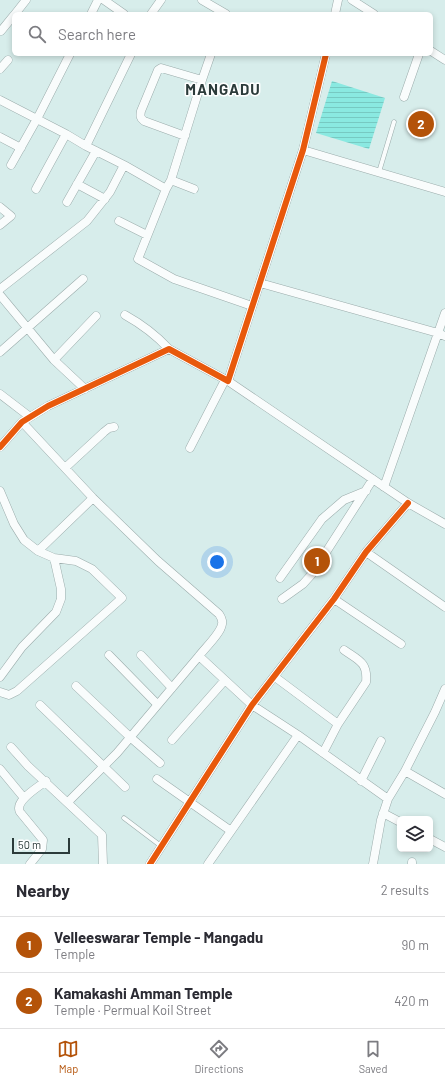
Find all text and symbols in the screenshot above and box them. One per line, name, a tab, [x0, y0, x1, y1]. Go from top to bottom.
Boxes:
search box	[12, 12, 433, 56]
icon: search	[26, 23, 48, 45]
text: Search here	[58, 25, 136, 43]
district label: MANGADU	[185, 80, 261, 98]
pin: 2	[408, 109, 434, 139]
pin: 1	[304, 546, 330, 576]
your location	[207, 552, 227, 572]
map controls	[397, 816, 433, 852]
button: layers	[397, 816, 433, 852]
scale bar	[12, 836, 70, 855]
text: 50 m	[18, 838, 41, 851]
text: Nearby	[16, 880, 70, 900]
text: 2 results	[381, 882, 429, 898]
text: Velleeswarar Temple - Mangadu	[54, 928, 263, 946]
text: 1	[27, 937, 31, 953]
text: 90 m	[402, 937, 429, 953]
text: Temple	[54, 946, 95, 962]
text: Kamakashi Amman Temple	[54, 984, 233, 1002]
text: 2	[25, 993, 33, 1009]
text: 420 m	[394, 993, 429, 1009]
text: Temple · Permual Koil Street	[54, 1002, 212, 1018]
tab: Map	[57, 1038, 79, 1075]
tab: Directions	[194, 1038, 244, 1075]
tab: Saved	[359, 1038, 388, 1075]

